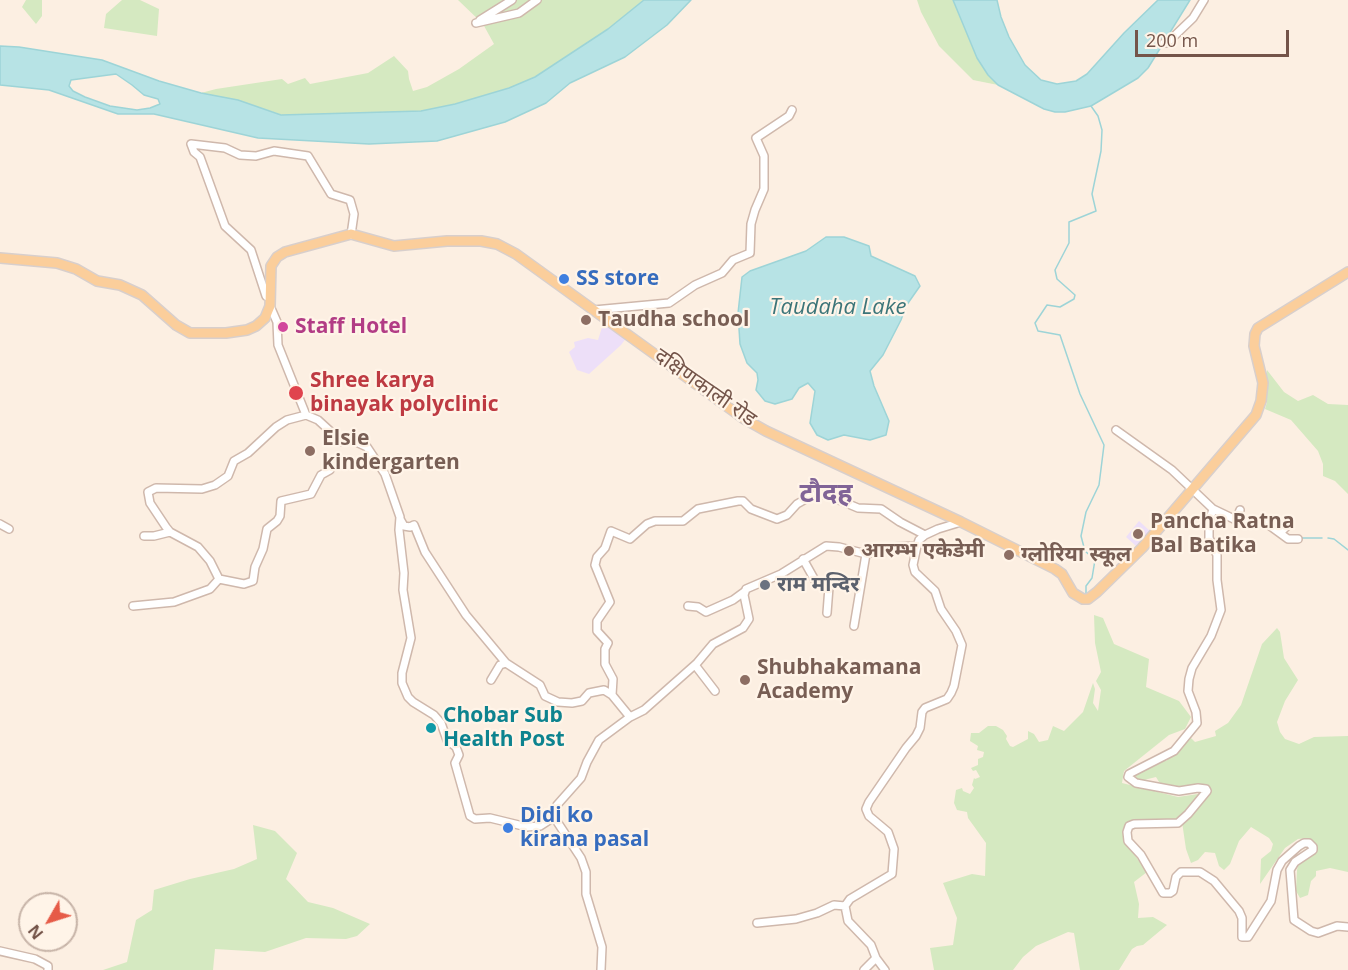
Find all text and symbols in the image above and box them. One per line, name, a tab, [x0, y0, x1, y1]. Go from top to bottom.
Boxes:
scale bar	[1138, 18, 1292, 56]
text: 200 m	[1146, 28, 1198, 52]
place label: SS store	[576, 266, 659, 292]
marker: SS store	[557, 272, 571, 286]
water label: Taudaha Lake	[770, 295, 906, 321]
place label: Taudha school	[598, 307, 749, 333]
marker: Taudha school	[579, 313, 593, 327]
place label: Staff Hotel	[295, 314, 407, 340]
marker: Staff Hotel	[276, 320, 290, 334]
street label: दक्षिणकाली रोड	[649, 344, 761, 432]
place label: Shree karya binayak polyclinic	[310, 368, 499, 418]
marker: Shree karya binayak polyclinic	[287, 384, 305, 402]
place label: Elsie kindergarten	[322, 426, 460, 476]
marker: Elsie kindergarten	[303, 444, 317, 458]
district label: टौदह	[800, 478, 852, 510]
place label: Pancha Ratna Bal Batika	[1150, 509, 1295, 559]
marker: Pancha Ratna Bal Batika	[1131, 527, 1145, 541]
place label: आरम्भ एकेडेमी	[861, 538, 984, 564]
place label: ग्लोरिया स्कूल	[1021, 542, 1131, 568]
marker: आरम्भ एकेडेमी	[842, 544, 856, 558]
marker: ग्लोरिया स्कूल	[1002, 548, 1016, 562]
place label: राम मन्दिर	[777, 572, 859, 598]
marker: राम मन्दिर	[758, 578, 772, 592]
place label: Shubhakamana Academy	[757, 655, 921, 705]
marker: Shubhakamana Academy	[738, 673, 752, 687]
place label: Chobar Sub Health Post	[443, 703, 565, 753]
marker: Chobar Sub Health Post	[424, 721, 438, 735]
place label: Didi ko kirana pasal	[520, 803, 649, 853]
marker: Didi ko kirana pasal	[501, 821, 515, 835]
north arrow	[18, 892, 78, 952]
text: N	[23, 920, 48, 944]

